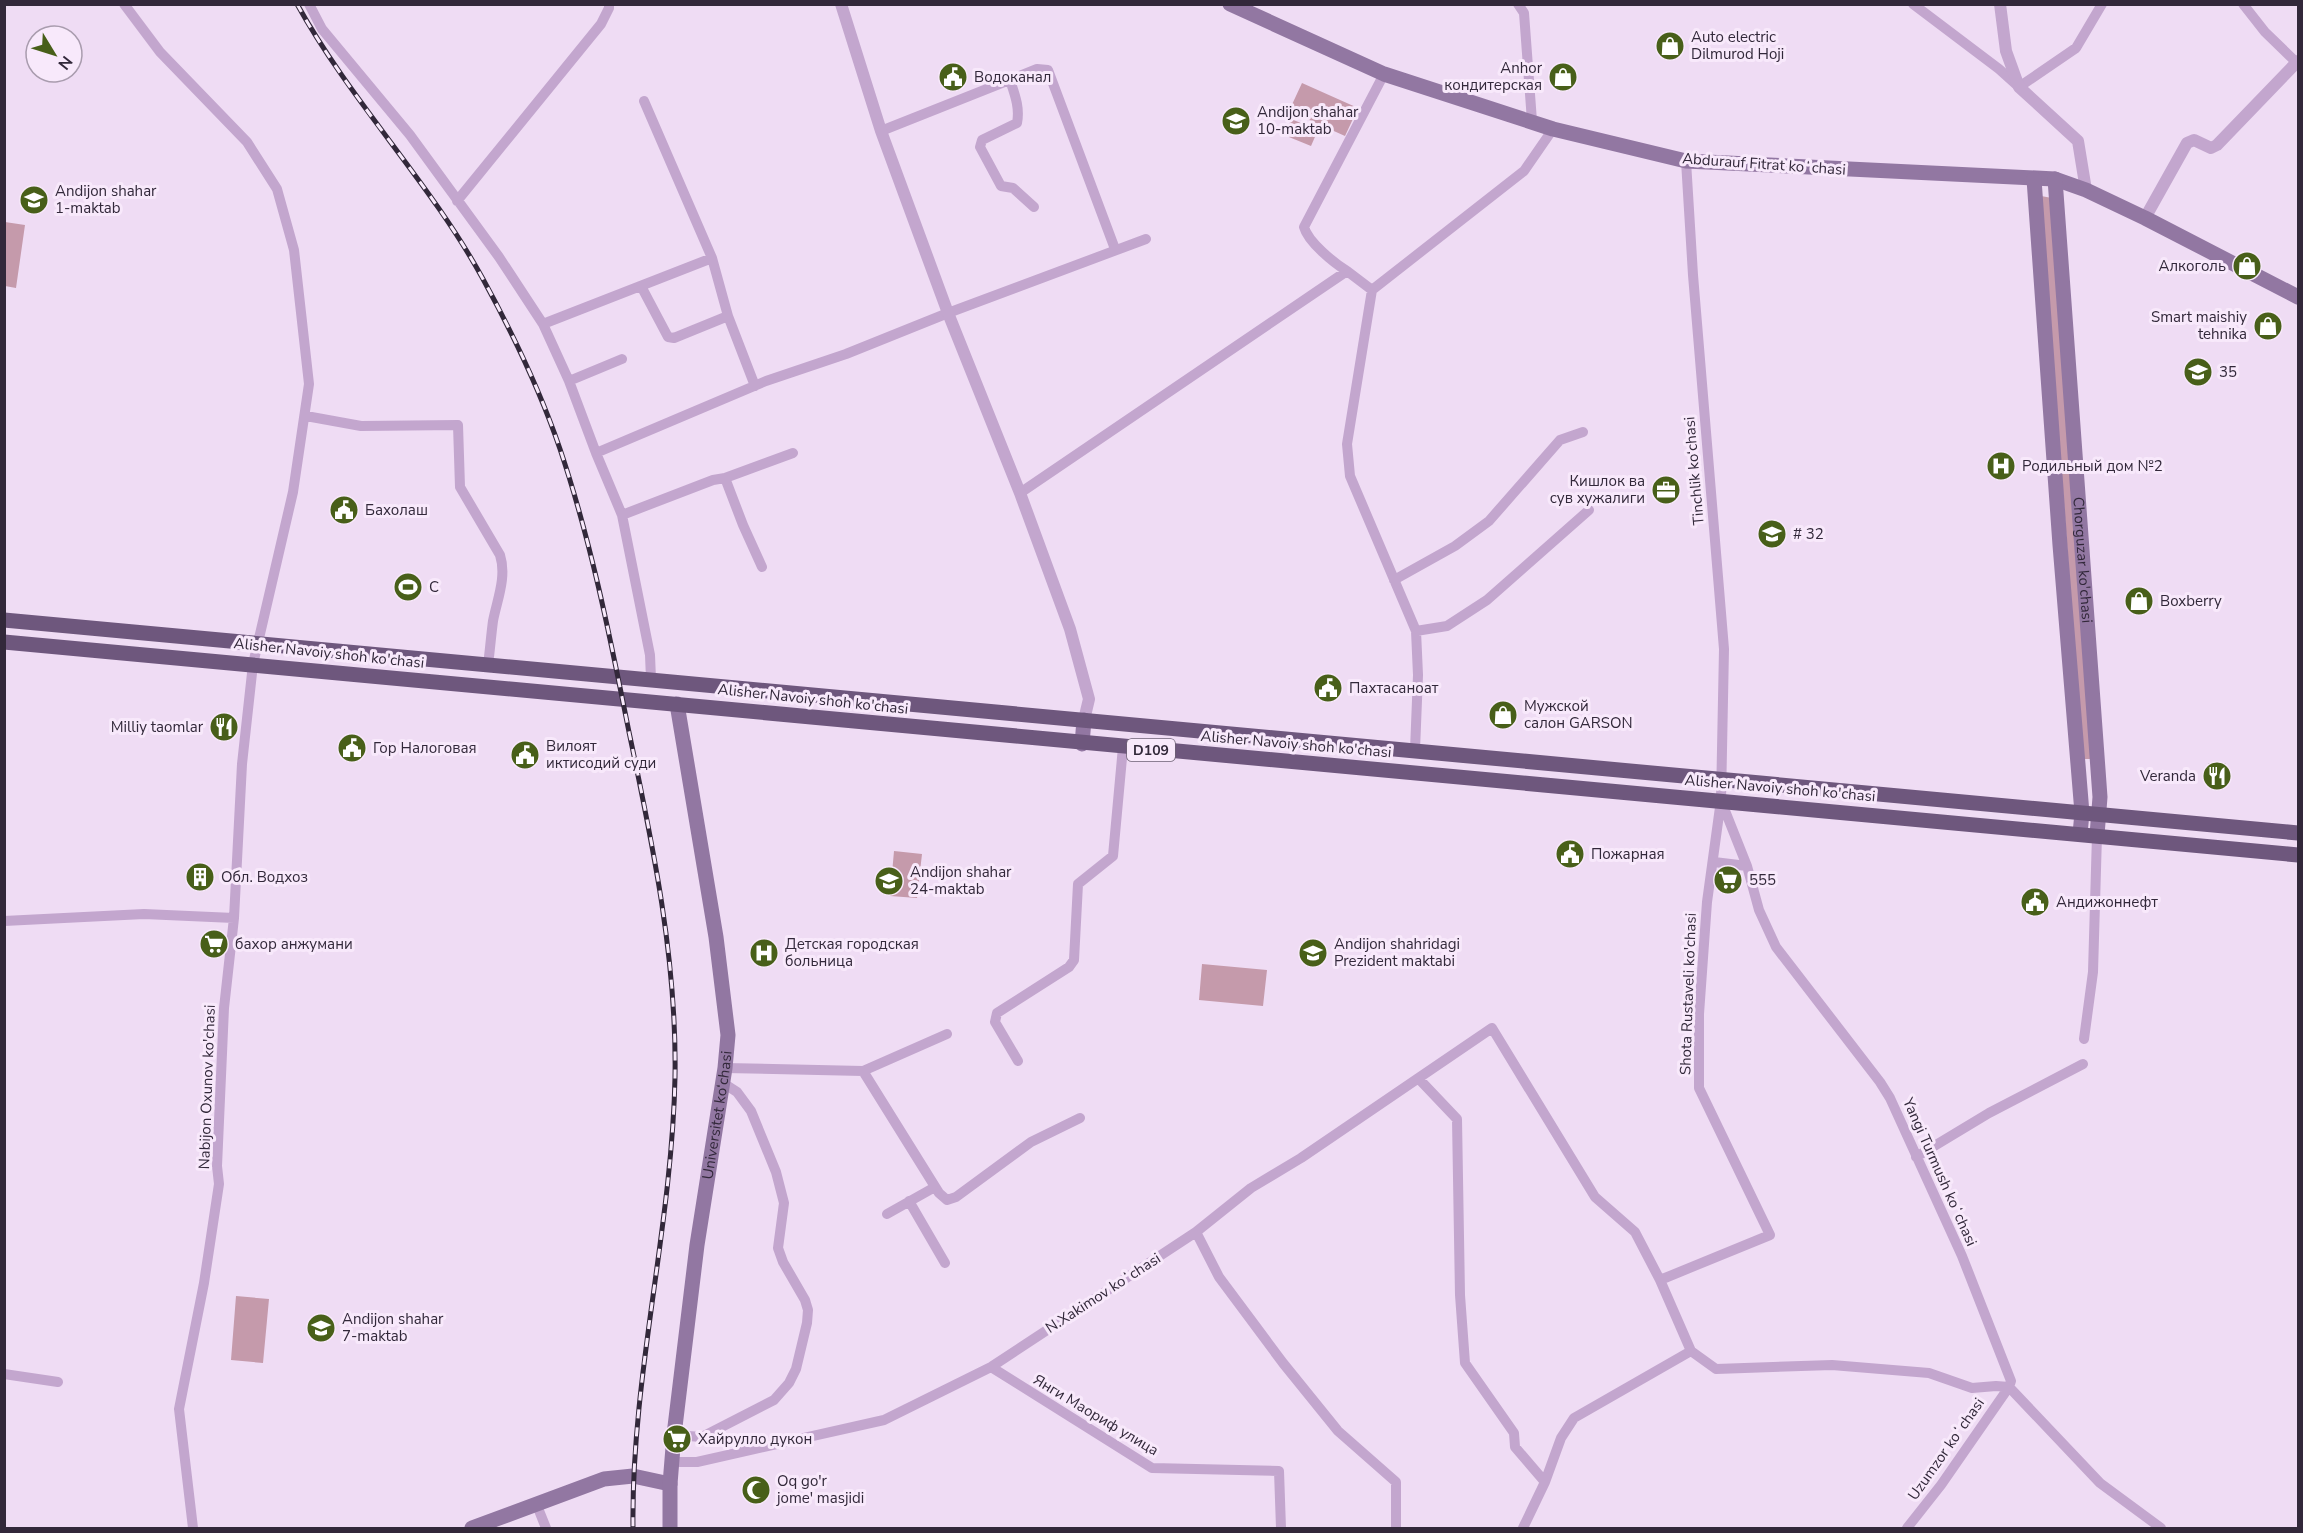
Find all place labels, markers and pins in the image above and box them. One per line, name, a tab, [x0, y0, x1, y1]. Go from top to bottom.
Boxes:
place label: Auto electric Dilmurod Hoji	[1691, 27, 1784, 64]
shop icon: Auto electric Dilmurod Hoji	[1654, 30, 1686, 62]
place label: Anhor кондитерская	[1444, 58, 1543, 95]
public building icon: Водоканал	[937, 61, 969, 93]
shop icon: Anhor кондитерская	[1547, 61, 1579, 93]
place label: Водоканал	[974, 67, 1051, 87]
place label: Andijon shahar 10-maktab	[1257, 102, 1359, 139]
school or university icon: Andijon shahar 10-maktab	[1220, 105, 1252, 137]
place label: Andijon shahar 1-maktab	[55, 181, 157, 218]
school or university icon: Andijon shahar 1-maktab	[18, 184, 50, 216]
shop icon: Алкоголь	[2231, 250, 2263, 282]
place label: Алкоголь	[2159, 256, 2226, 276]
place label: Smart maishiy tehnika	[2151, 307, 2247, 344]
shop icon: Smart maishiy tehnika	[2252, 310, 2284, 342]
school or university icon: 35	[2182, 356, 2214, 388]
place label: 35	[2219, 362, 2237, 382]
hospital icon: Родильный дом №2	[1985, 450, 2017, 482]
place label: Родильный дом №2	[2022, 456, 2163, 476]
place label: Кишлок ва сув хужалиги	[1550, 471, 1645, 508]
office icon: Кишлок ва сув хужалиги	[1650, 474, 1682, 506]
public building icon: Бахолаш	[328, 494, 360, 526]
place label: Бахолаш	[365, 500, 428, 520]
school or university icon: # 32	[1756, 518, 1788, 550]
place label: # 32	[1793, 524, 1824, 544]
sports icon: С	[392, 571, 424, 603]
place label: С	[429, 577, 439, 597]
shop icon: Boxberry	[2123, 585, 2155, 617]
place label: Boxberry	[2160, 591, 2222, 611]
public building icon: Пахтасаноат	[1312, 672, 1344, 704]
place label: Пахтасаноат	[1349, 678, 1439, 698]
place label: Мужской салон GARSON	[1524, 696, 1633, 733]
shop icon: Мужской салон GARSON	[1487, 699, 1519, 731]
restaurant icon: Milliy taomlar	[208, 711, 240, 743]
place label: Milliy taomlar	[111, 717, 204, 737]
public building icon: Гор Налоговая	[336, 732, 368, 764]
place label: Вилоят иктисодий суди	[546, 736, 656, 773]
place label: Гор Налоговая	[373, 738, 477, 758]
public building icon: Вилоят иктисодий суди	[509, 739, 541, 771]
restaurant icon: Veranda	[2201, 760, 2233, 792]
place label: Veranda	[2139, 766, 2196, 786]
public building icon: Пожарная	[1554, 838, 1586, 870]
place label: Пожарная	[1591, 844, 1665, 864]
building icon: Обл. Водхоз	[184, 861, 216, 893]
place label: Andijon shahar 24-maktab	[910, 862, 1012, 899]
supermarket icon: 555	[1712, 864, 1744, 896]
school or university icon: Andijon shahar 24-maktab	[873, 865, 905, 897]
place label: Обл. Водхоз	[221, 867, 308, 887]
place label: 555	[1749, 870, 1776, 890]
public building icon: Андижоннефт	[2019, 886, 2051, 918]
place label: Андижоннефт	[2056, 892, 2158, 912]
supermarket icon: бахор анжумани	[198, 928, 230, 960]
place label: бахор анжумани	[235, 934, 353, 954]
place label: Детская городская больница	[785, 934, 919, 971]
place label: Andijon shahridagi Prezident maktabi	[1334, 934, 1460, 971]
hospital icon: Детская городская больница	[748, 937, 780, 969]
school or university icon: Andijon shahridagi Prezident maktabi	[1297, 937, 1329, 969]
place label: Andijon shahar 7-maktab	[342, 1309, 444, 1346]
school or university icon: Andijon shahar 7-maktab	[305, 1312, 337, 1344]
supermarket icon: Хайрулло дукон	[661, 1423, 693, 1455]
place label: Хайрулло дукон	[698, 1429, 812, 1449]
place label: Oq go'r jome' masjidi	[776, 1471, 864, 1508]
mosque icon: Oq go'r jome' masjidi	[740, 1474, 772, 1506]

